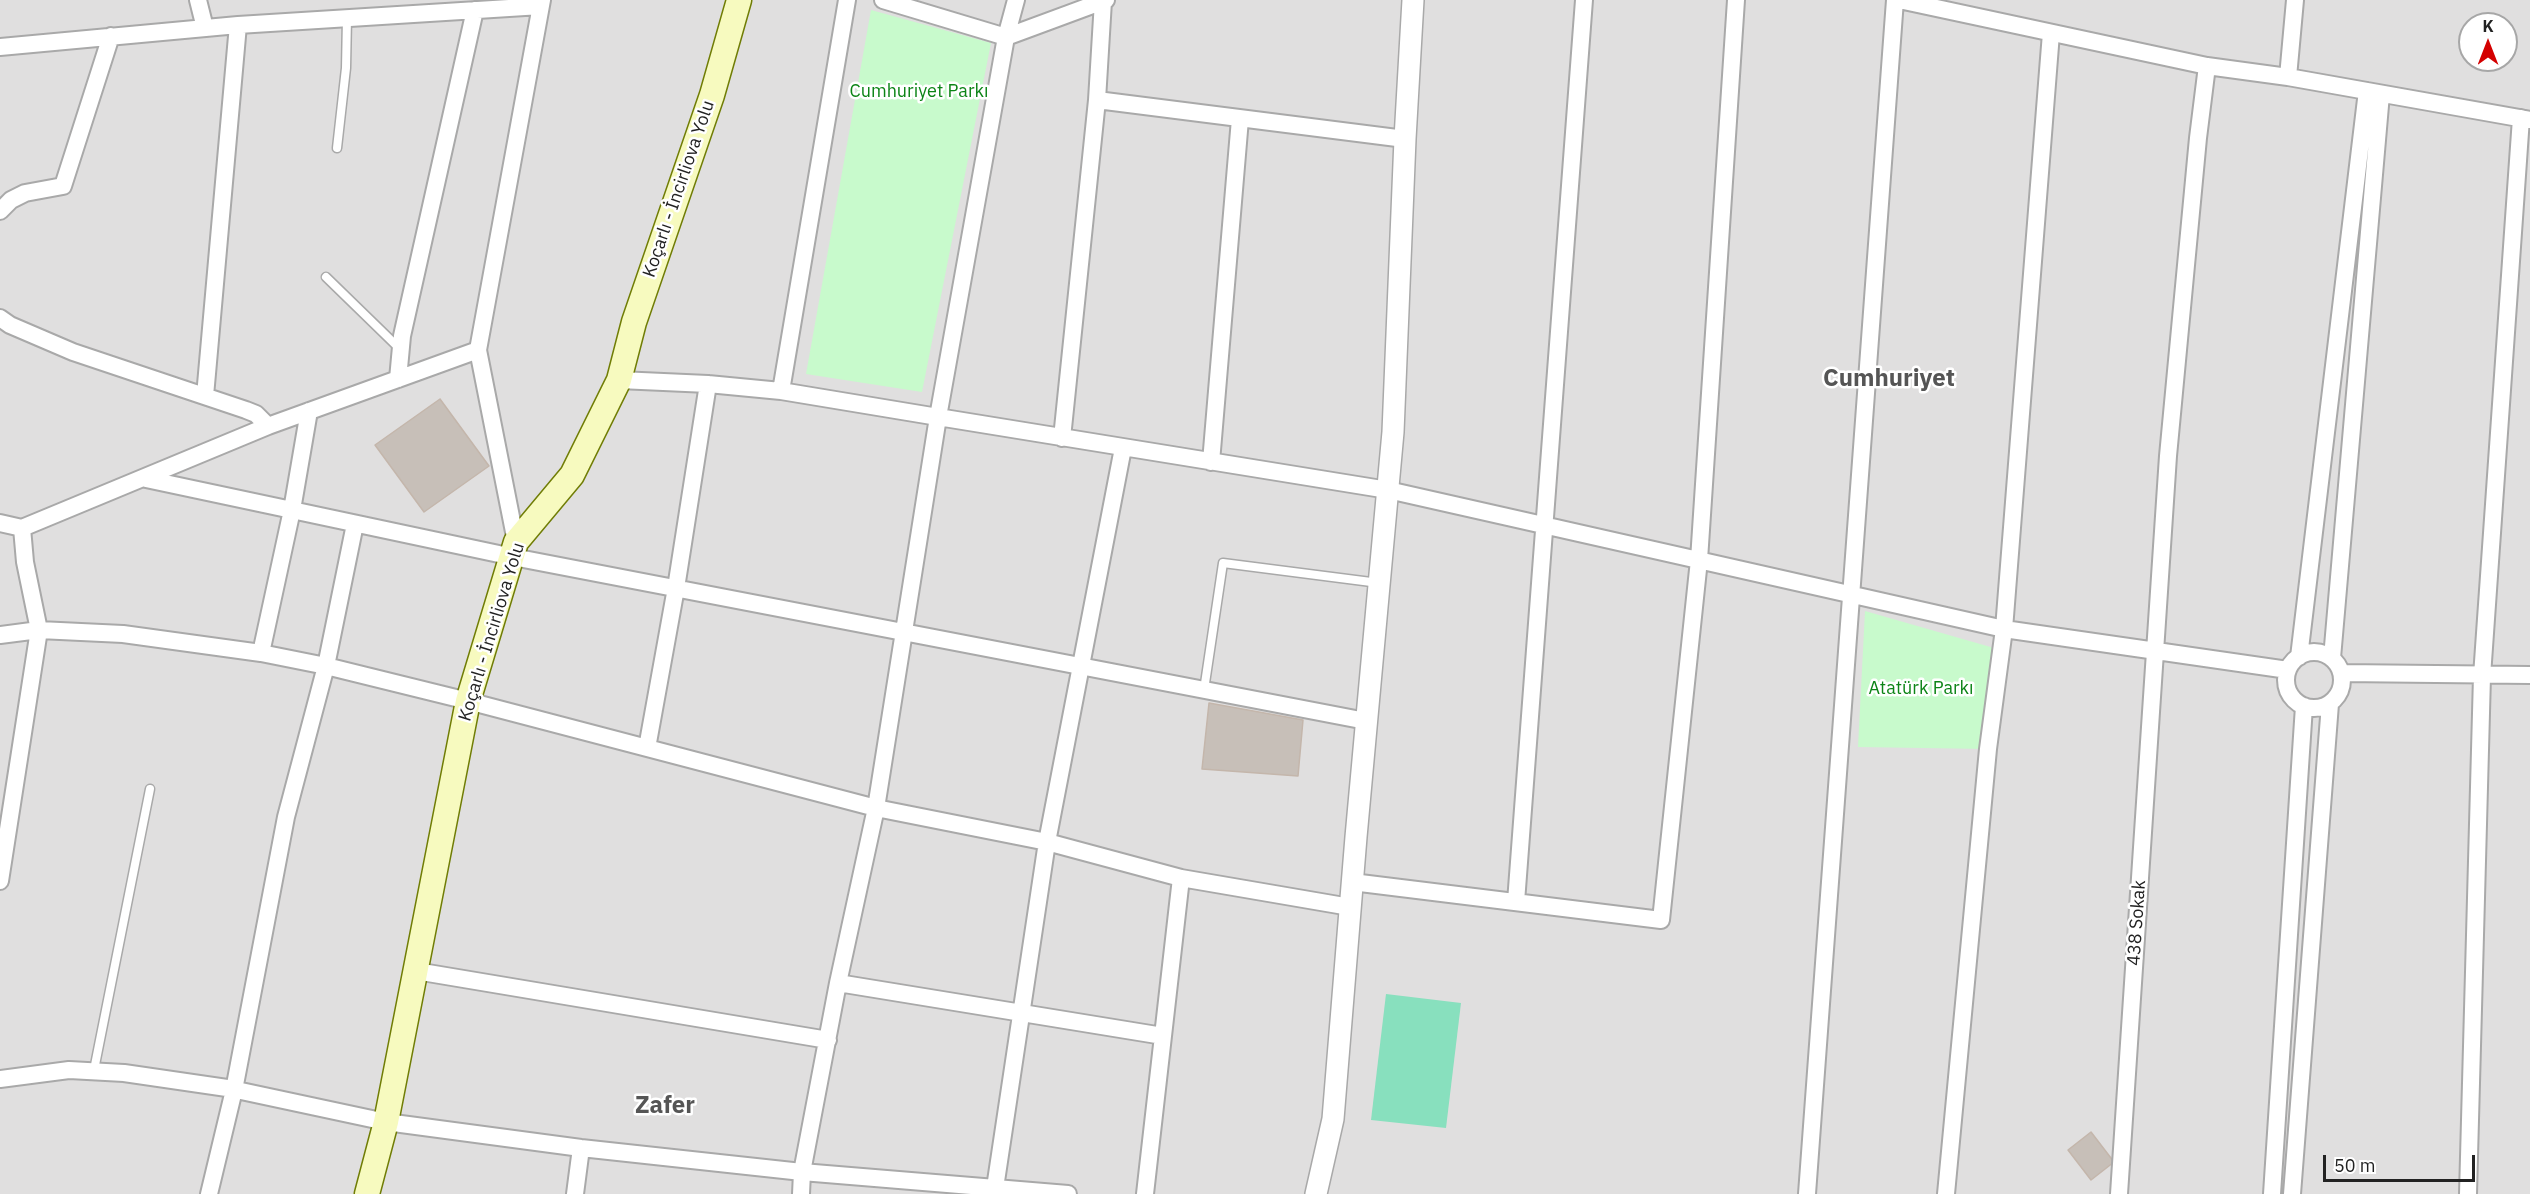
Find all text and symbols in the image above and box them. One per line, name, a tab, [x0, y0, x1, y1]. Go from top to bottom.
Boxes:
north arrow	[2458, 12, 2518, 72]
text: K	[2482, 16, 2494, 36]
park label: Cumhuriyet Parkı	[850, 81, 988, 103]
street label: Koçarlı - İncirliova Yolu	[639, 98, 719, 280]
district label: Cumhuriyet	[1823, 365, 1955, 393]
street label: Koçarlı - İncirliova Yolu	[455, 540, 529, 724]
park label: Atatürk Parkı	[1868, 678, 1974, 700]
street label: 438 Sokak	[2123, 880, 2151, 966]
district label: Zafer	[635, 1092, 695, 1120]
scale bar	[2326, 1143, 2478, 1181]
text: 50 m	[2334, 1154, 2376, 1177]

